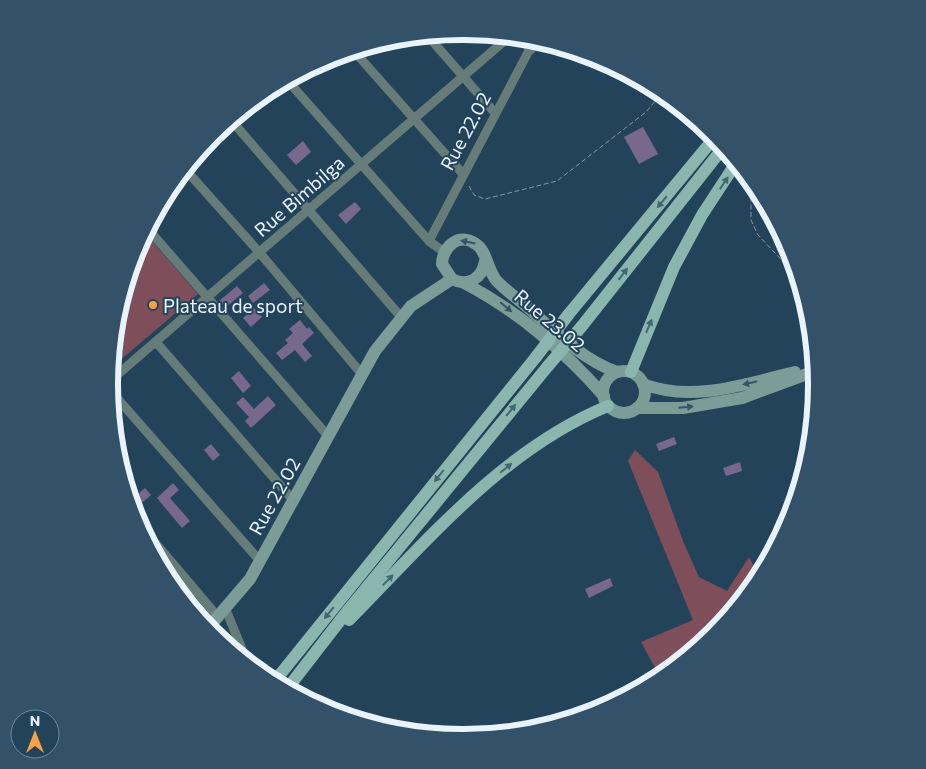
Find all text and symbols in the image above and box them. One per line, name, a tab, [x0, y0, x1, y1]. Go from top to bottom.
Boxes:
street label: Rue 22.02	[435, 88, 495, 174]
street label: Rue Bimbilga	[249, 151, 349, 241]
one-way arrow	[719, 176, 728, 189]
one-way arrow	[656, 195, 667, 208]
one-way arrow	[460, 238, 475, 246]
one-way arrow	[618, 267, 628, 280]
street label: Rue 23.02	[510, 284, 590, 356]
place label: Plateau de sport	[163, 294, 303, 317]
marker: Plateau de sport	[147, 299, 159, 311]
one-way arrow	[499, 301, 511, 313]
one-way arrow	[645, 319, 653, 333]
one-way arrow	[742, 379, 758, 387]
one-way arrow	[678, 403, 694, 411]
one-way arrow	[506, 404, 517, 417]
street label: Rue 22.02	[243, 453, 305, 539]
one-way arrow	[499, 462, 512, 473]
one-way arrow	[434, 470, 445, 483]
one-way arrow	[382, 574, 394, 586]
one-way arrow	[324, 606, 335, 619]
north arrow	[10, 709, 60, 759]
text: N	[30, 712, 40, 729]

